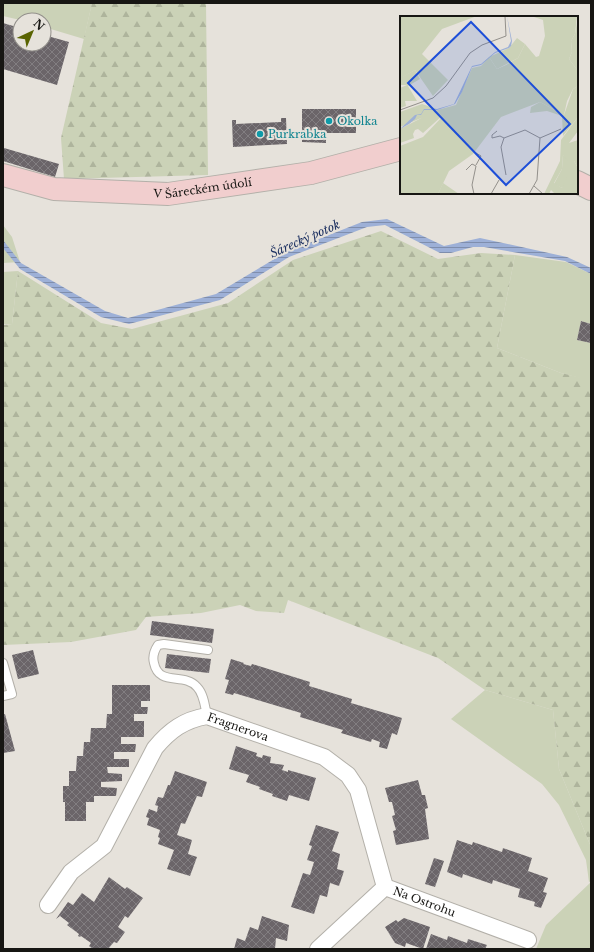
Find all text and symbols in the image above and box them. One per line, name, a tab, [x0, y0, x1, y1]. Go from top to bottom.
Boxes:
north arrow	[12, 12, 52, 52]
text: N	[30, 16, 48, 34]
inset map	[400, 16, 578, 194]
place label: Okolka	[337, 114, 378, 128]
marker: Okolka	[324, 116, 334, 126]
place label: Purkrabka	[268, 127, 327, 141]
marker: Purkrabka	[255, 129, 265, 139]
street label: V Šáreckém údolí	[152, 175, 253, 201]
water label: Šárecký potok	[267, 216, 342, 261]
street label: Fragnerova	[205, 710, 271, 744]
street label: Na Ostrohu	[391, 884, 458, 920]

